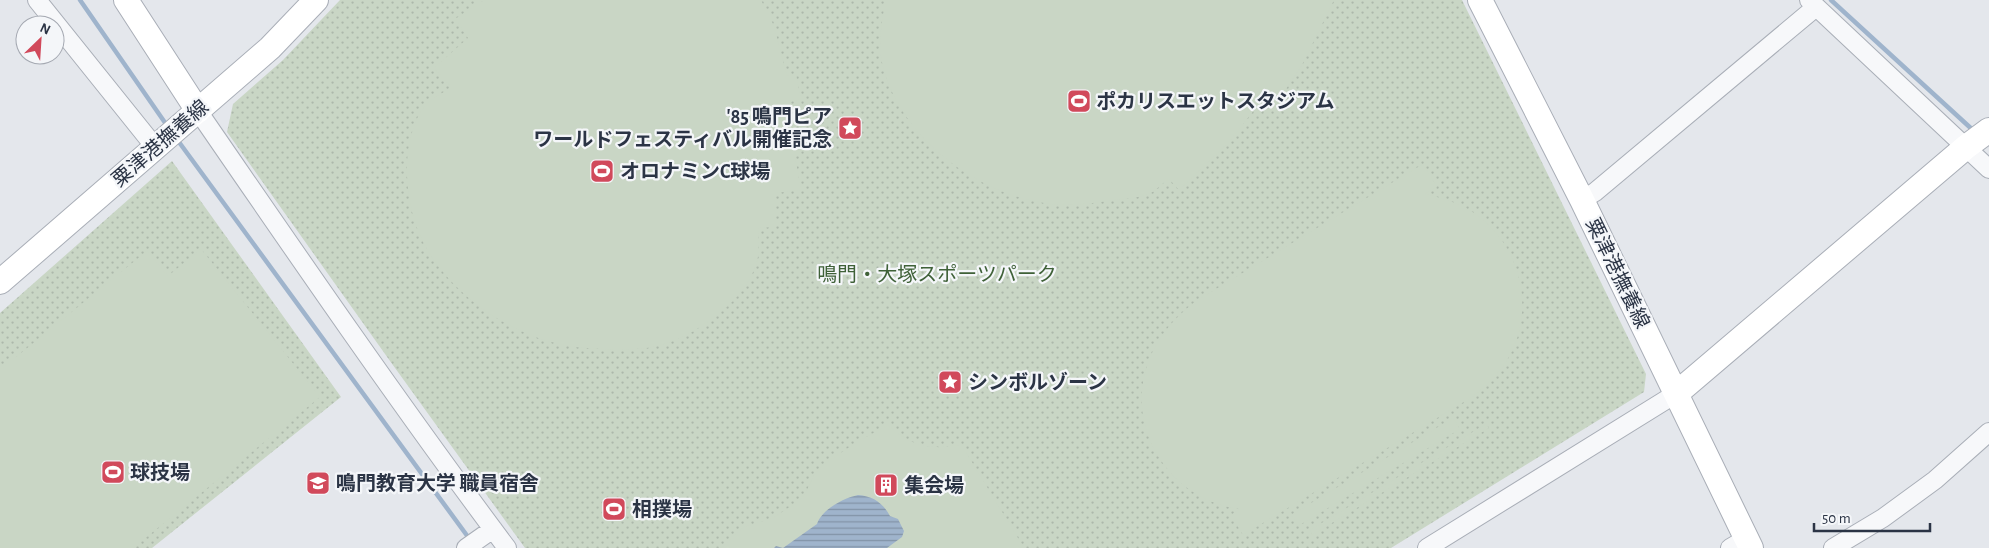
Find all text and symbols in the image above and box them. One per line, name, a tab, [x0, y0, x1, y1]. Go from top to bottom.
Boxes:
north arrow	[15, 15, 65, 65]
text: N	[38, 21, 52, 38]
sports icon: ポカリスエットスタジアム	[1066, 88, 1092, 114]
place label: ポカリスエットスタジアム	[1096, 91, 1335, 112]
street label: 粟津港撫養線	[108, 95, 212, 191]
place label: '85 鳴門ピア ワールドフェスティバル開催記念	[533, 105, 832, 150]
place icon: '85 鳴門ピア ワールドフェスティバル開催記念	[837, 115, 863, 141]
sports icon: オロナミンC球場	[589, 158, 615, 184]
place label: オロナミンC球場	[620, 161, 770, 182]
street label: 粟津港撫養線	[1582, 214, 1654, 332]
park label: 鳴門・大塚スポーツパーク	[817, 264, 1057, 285]
place icon: シンボルゾーン	[937, 369, 963, 395]
place label: シンボルゾーン	[968, 371, 1107, 393]
sports icon: 球技場	[100, 459, 126, 485]
place label: 球技場	[130, 462, 190, 483]
school or university icon: 鳴門教育大学 職員宿舎	[305, 470, 331, 496]
place label: 鳴門教育大学 職員宿舎	[336, 472, 539, 494]
building icon: 集会場	[873, 472, 899, 498]
place label: 集会場	[904, 474, 964, 496]
sports icon: 相撲場	[601, 496, 627, 522]
place label: 相撲場	[632, 499, 692, 520]
scale bar	[1814, 500, 1930, 532]
text: 50 m	[1822, 511, 1851, 526]

